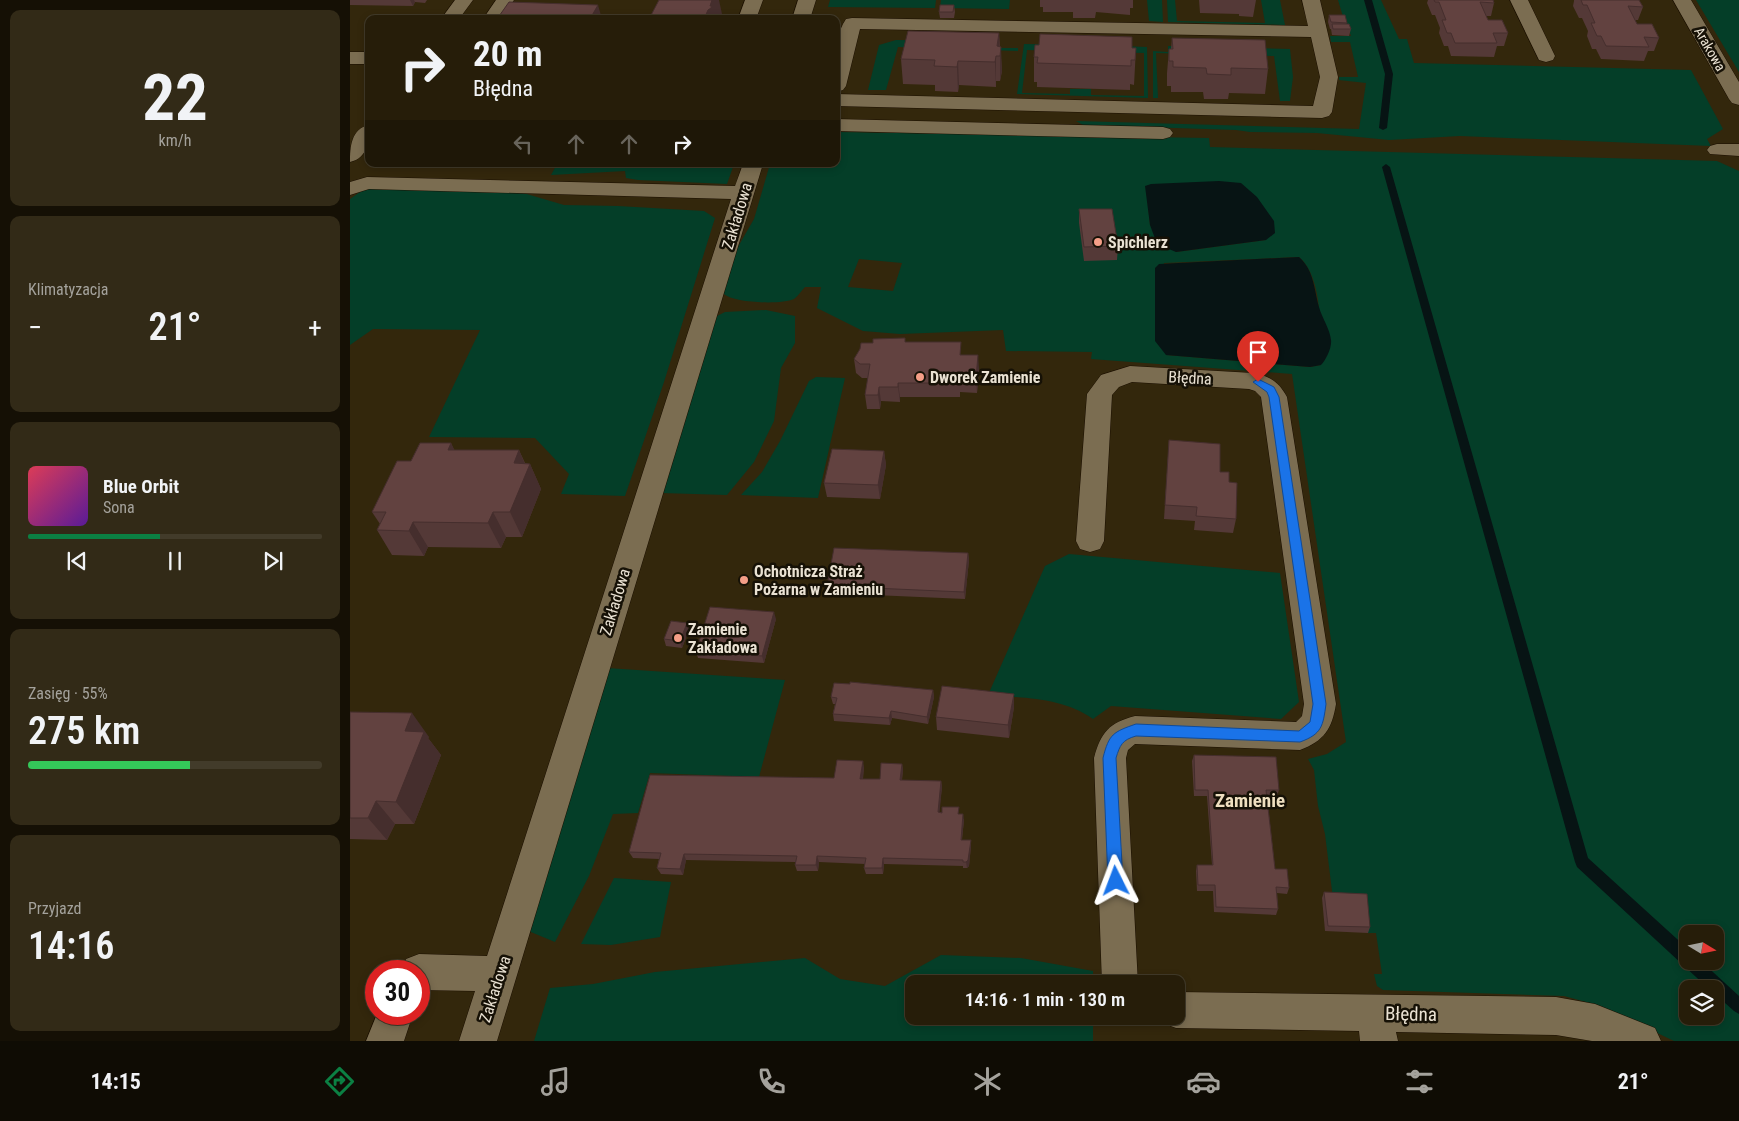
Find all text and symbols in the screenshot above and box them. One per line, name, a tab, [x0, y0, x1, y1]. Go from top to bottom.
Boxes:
street label: Arakowa	[1691, 24, 1729, 74]
text: 20 m	[473, 34, 542, 75]
icon: right	[390, 35, 455, 100]
text: 22	[142, 60, 208, 136]
text: Błędna	[473, 76, 533, 101]
icon: left	[509, 130, 537, 158]
icon: ahead	[562, 130, 590, 158]
icon: ahead	[615, 130, 643, 158]
icon: right	[668, 130, 696, 158]
text: km/h	[159, 131, 191, 150]
street label: Zakładowa	[718, 180, 756, 252]
place label: Spichlerz	[1108, 233, 1168, 252]
marker: Spichlerz	[1092, 236, 1104, 248]
text: Klimatyzacja	[28, 280, 109, 299]
text: 21°	[149, 305, 201, 349]
text: −	[28, 311, 42, 344]
text: +	[308, 311, 322, 344]
pin	[1237, 331, 1279, 382]
icon: arrive	[1244, 338, 1272, 366]
street label: Błędna	[1168, 367, 1212, 389]
place label: Dworek Zamienie	[930, 368, 1041, 387]
marker: Dworek Zamienie	[914, 371, 926, 383]
text: Blue Orbit	[103, 475, 179, 498]
text: Sona	[103, 498, 135, 517]
icon: previous	[63, 547, 91, 575]
icon: pause	[161, 547, 189, 575]
icon: next	[259, 547, 287, 575]
place label: Ochotnicza Straż Pożarna w Zamieniu	[754, 562, 883, 599]
street label: Zakładowa	[596, 566, 634, 638]
marker: Ochotnicza Straż Pożarna w Zamieniu	[738, 574, 750, 586]
place label: Zamienie Zakładowa	[688, 620, 758, 657]
marker: Zamienie Zakładowa	[672, 632, 684, 644]
text: Zasięg · 55%	[28, 684, 108, 703]
text: 275 km	[28, 709, 140, 753]
district label: Zamienie	[1215, 789, 1285, 812]
position arrow	[1089, 854, 1141, 906]
text: Przyjazd	[28, 899, 82, 918]
text: 14:16	[28, 924, 114, 968]
north arrow	[1679, 925, 1724, 970]
map controls	[1679, 925, 1724, 1025]
street label: Zakładowa	[475, 953, 515, 1025]
speed limit sign: 30	[365, 960, 430, 1025]
button: layers	[1679, 980, 1724, 1025]
text: 14:16 · 1 min · 130 m	[965, 988, 1125, 1011]
street label: Błędna	[1385, 1002, 1437, 1026]
icon: directions	[322, 1064, 357, 1099]
icon: music	[538, 1064, 573, 1099]
icon: phone	[754, 1064, 789, 1099]
icon: climate	[970, 1064, 1005, 1099]
icon: car	[1186, 1064, 1221, 1099]
icon: filters	[1402, 1064, 1437, 1099]
text: 14:15	[90, 1069, 141, 1094]
text: 21°	[1618, 1069, 1648, 1094]

